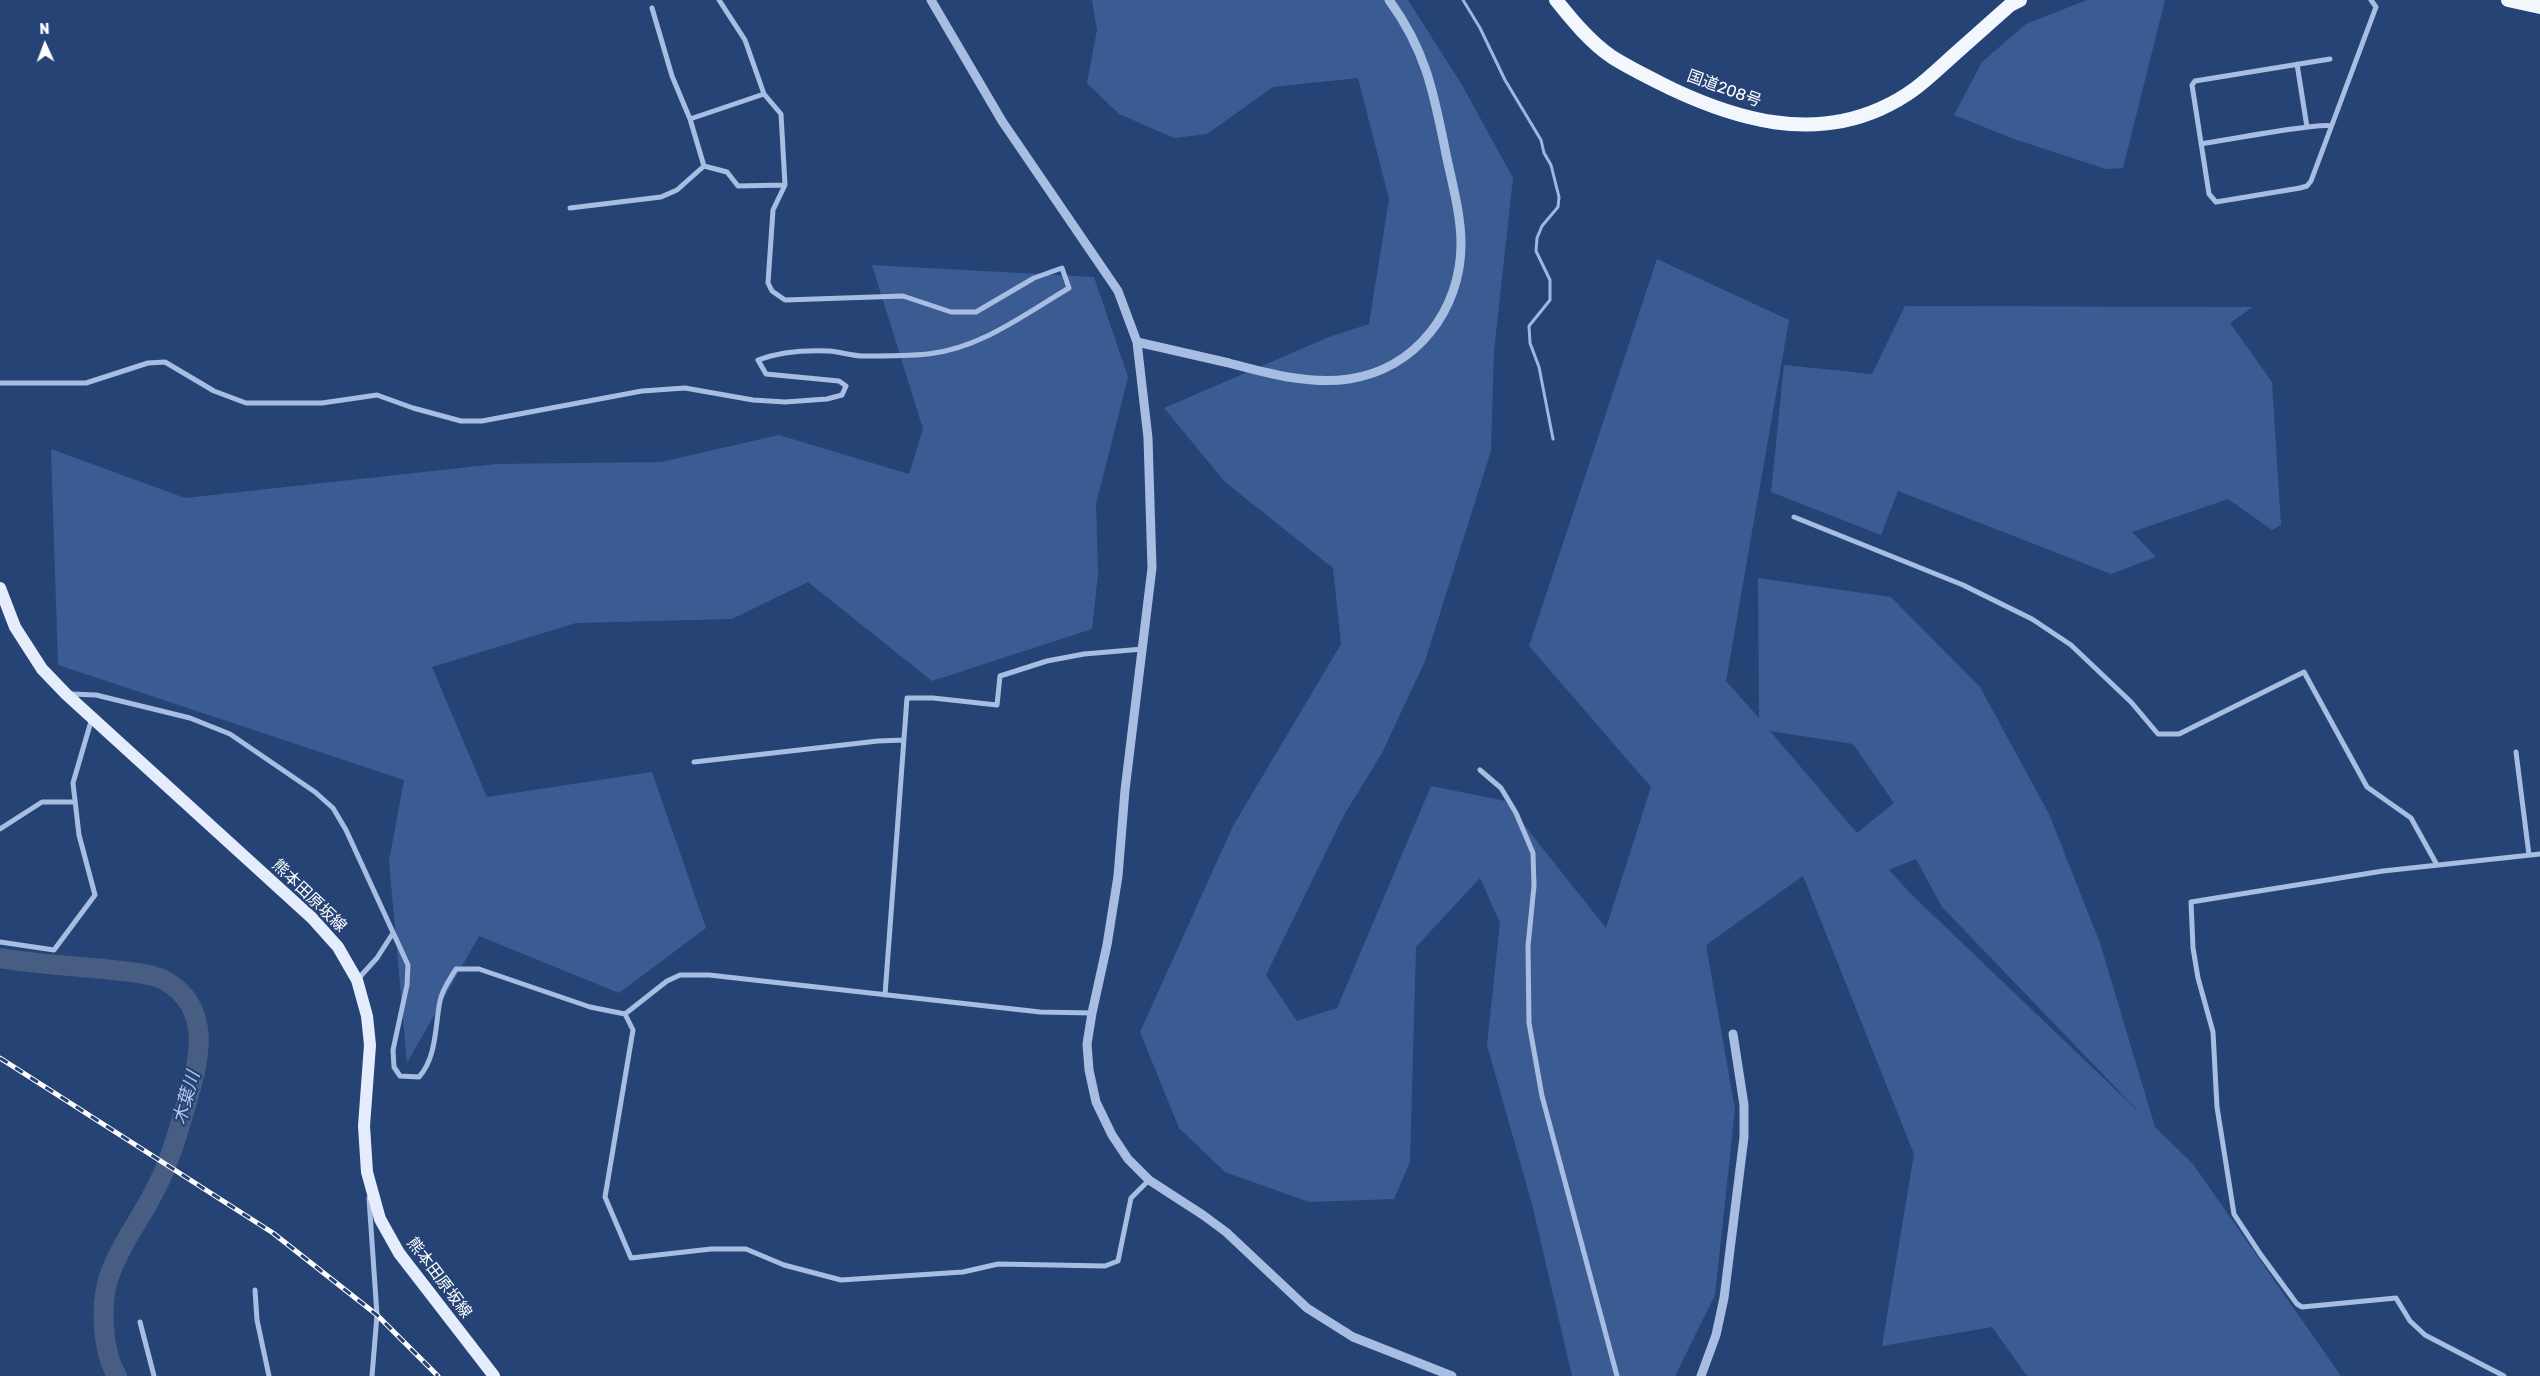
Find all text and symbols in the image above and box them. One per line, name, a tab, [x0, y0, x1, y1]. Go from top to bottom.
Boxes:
north arrow	[20, 20, 70, 70]
text: N	[39, 21, 50, 38]
street label: 国道208号	[1684, 67, 1764, 111]
street label: 熊本田原坂線	[268, 856, 350, 936]
water label: 木葉川	[169, 1069, 205, 1127]
street label: 熊本田原坂線	[402, 1234, 476, 1322]

